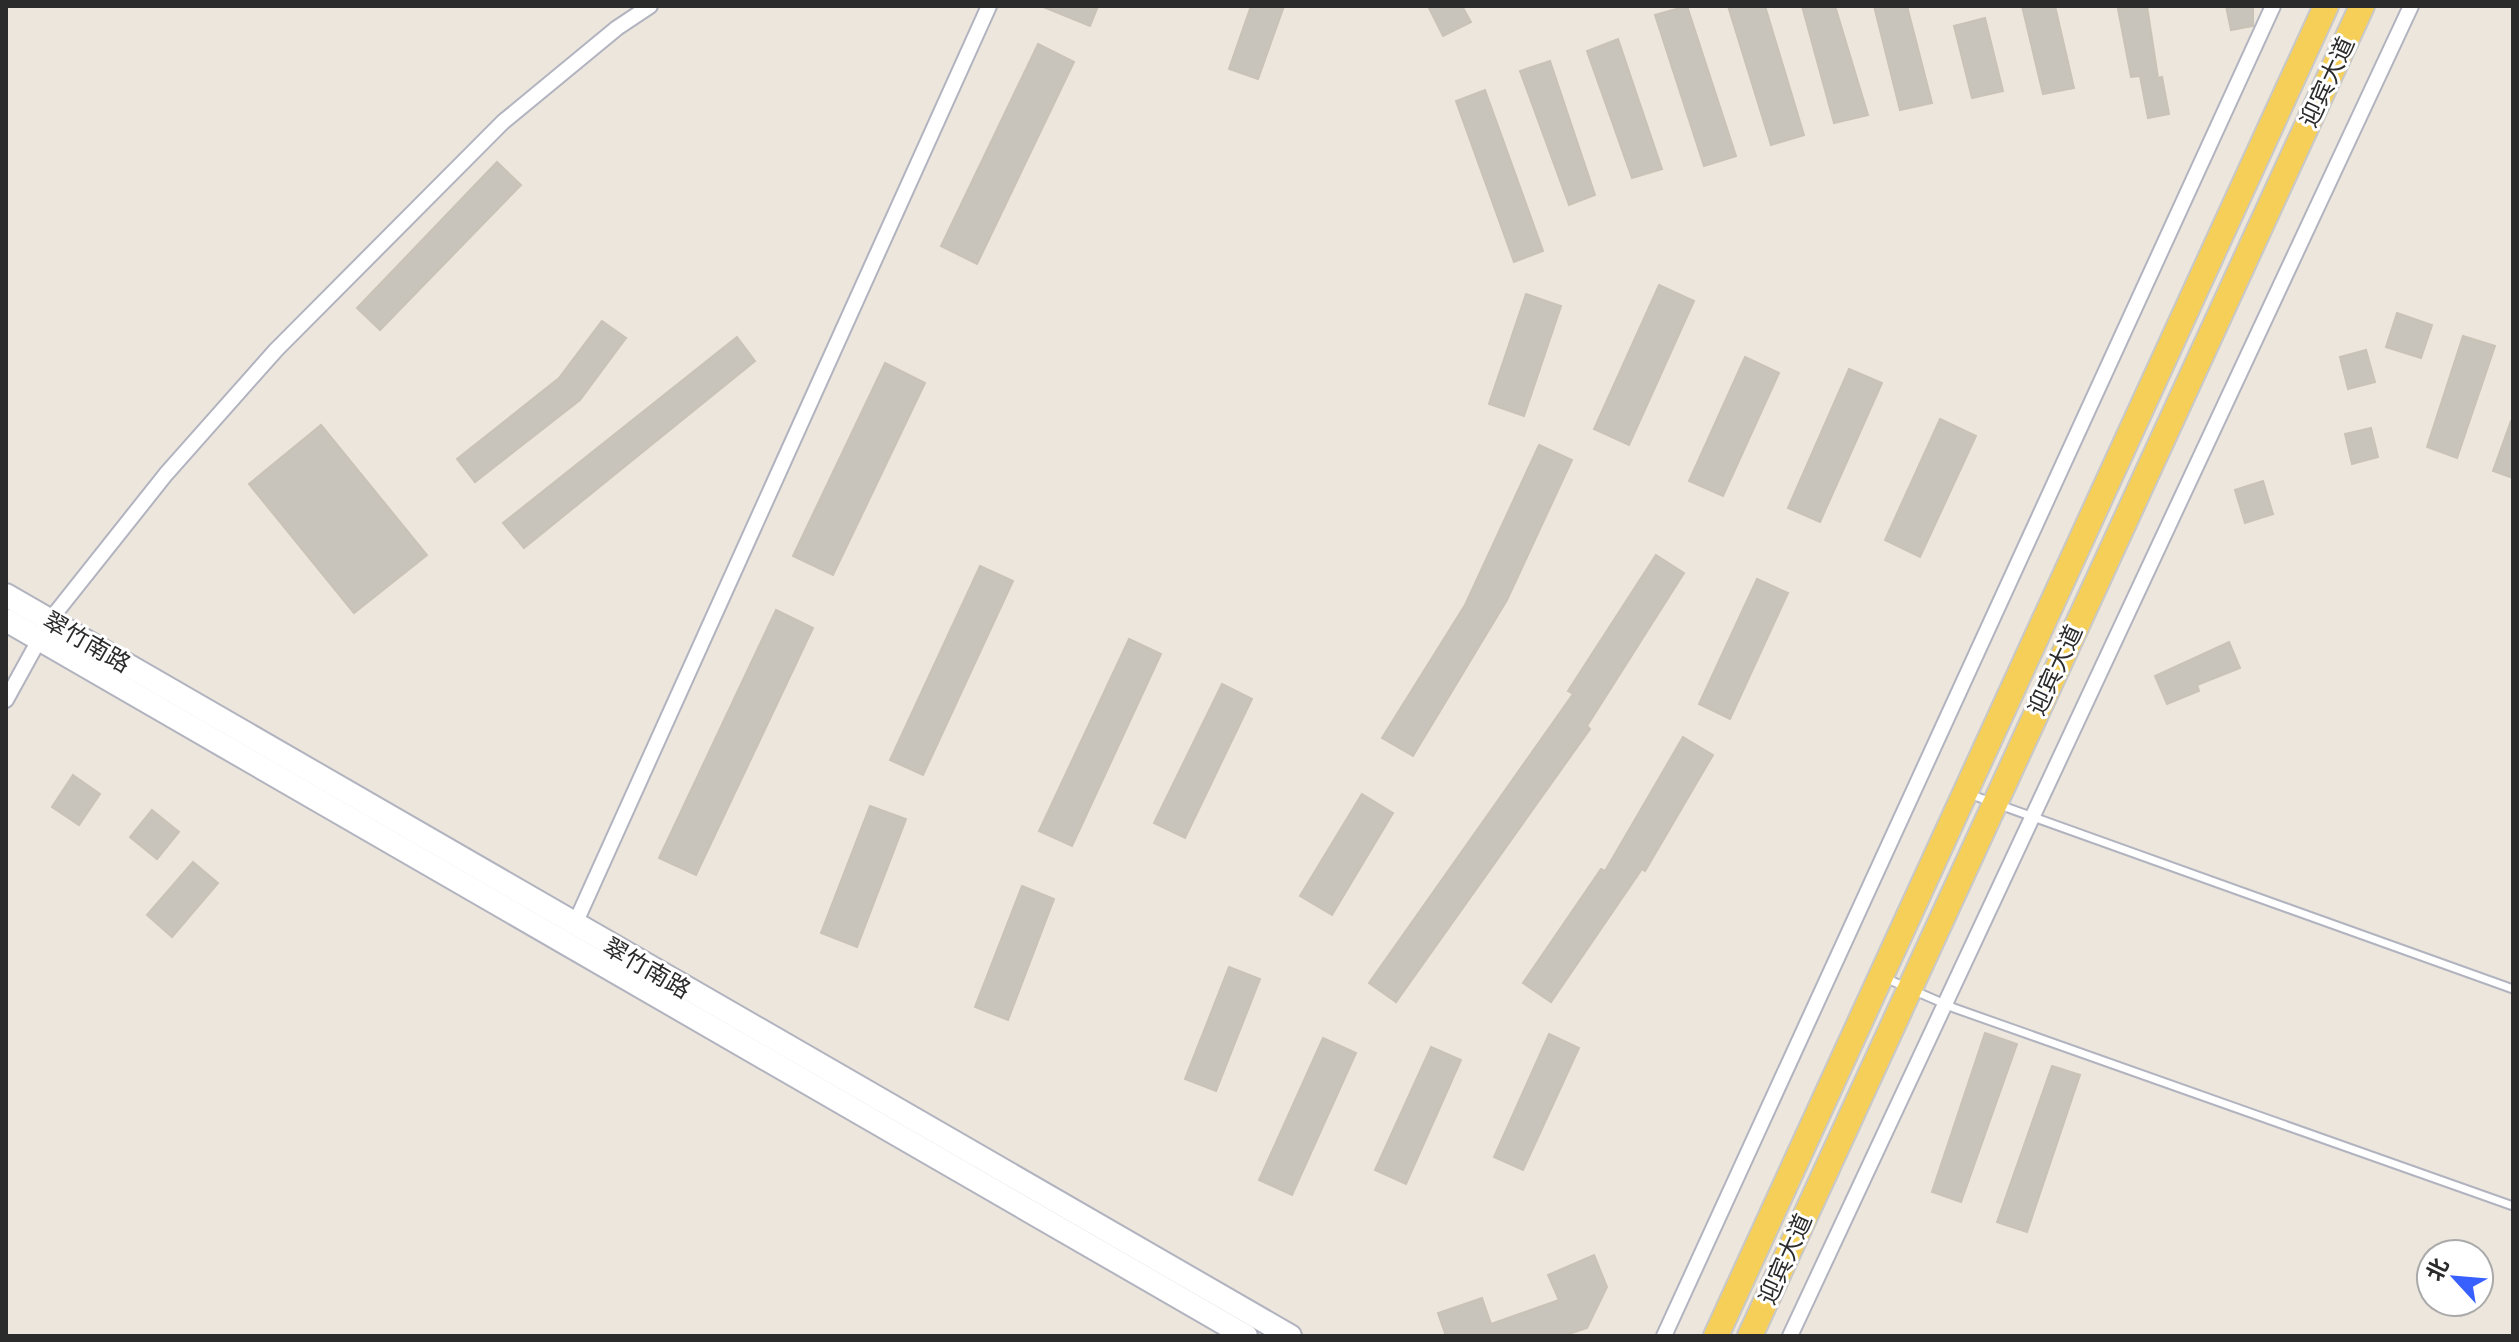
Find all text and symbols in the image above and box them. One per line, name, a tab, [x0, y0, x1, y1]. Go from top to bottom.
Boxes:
street label: 迎宾大道	[2293, 32, 2361, 132]
street label: 翠竹南路	[38, 605, 136, 679]
street label: 迎宾大道	[2021, 620, 2089, 720]
street label: 翠竹南路	[598, 931, 696, 1005]
street label: 迎宾大道	[1751, 1209, 1819, 1309]
north arrow	[2415, 1238, 2495, 1318]
text: 北	[2420, 1253, 2454, 1285]

